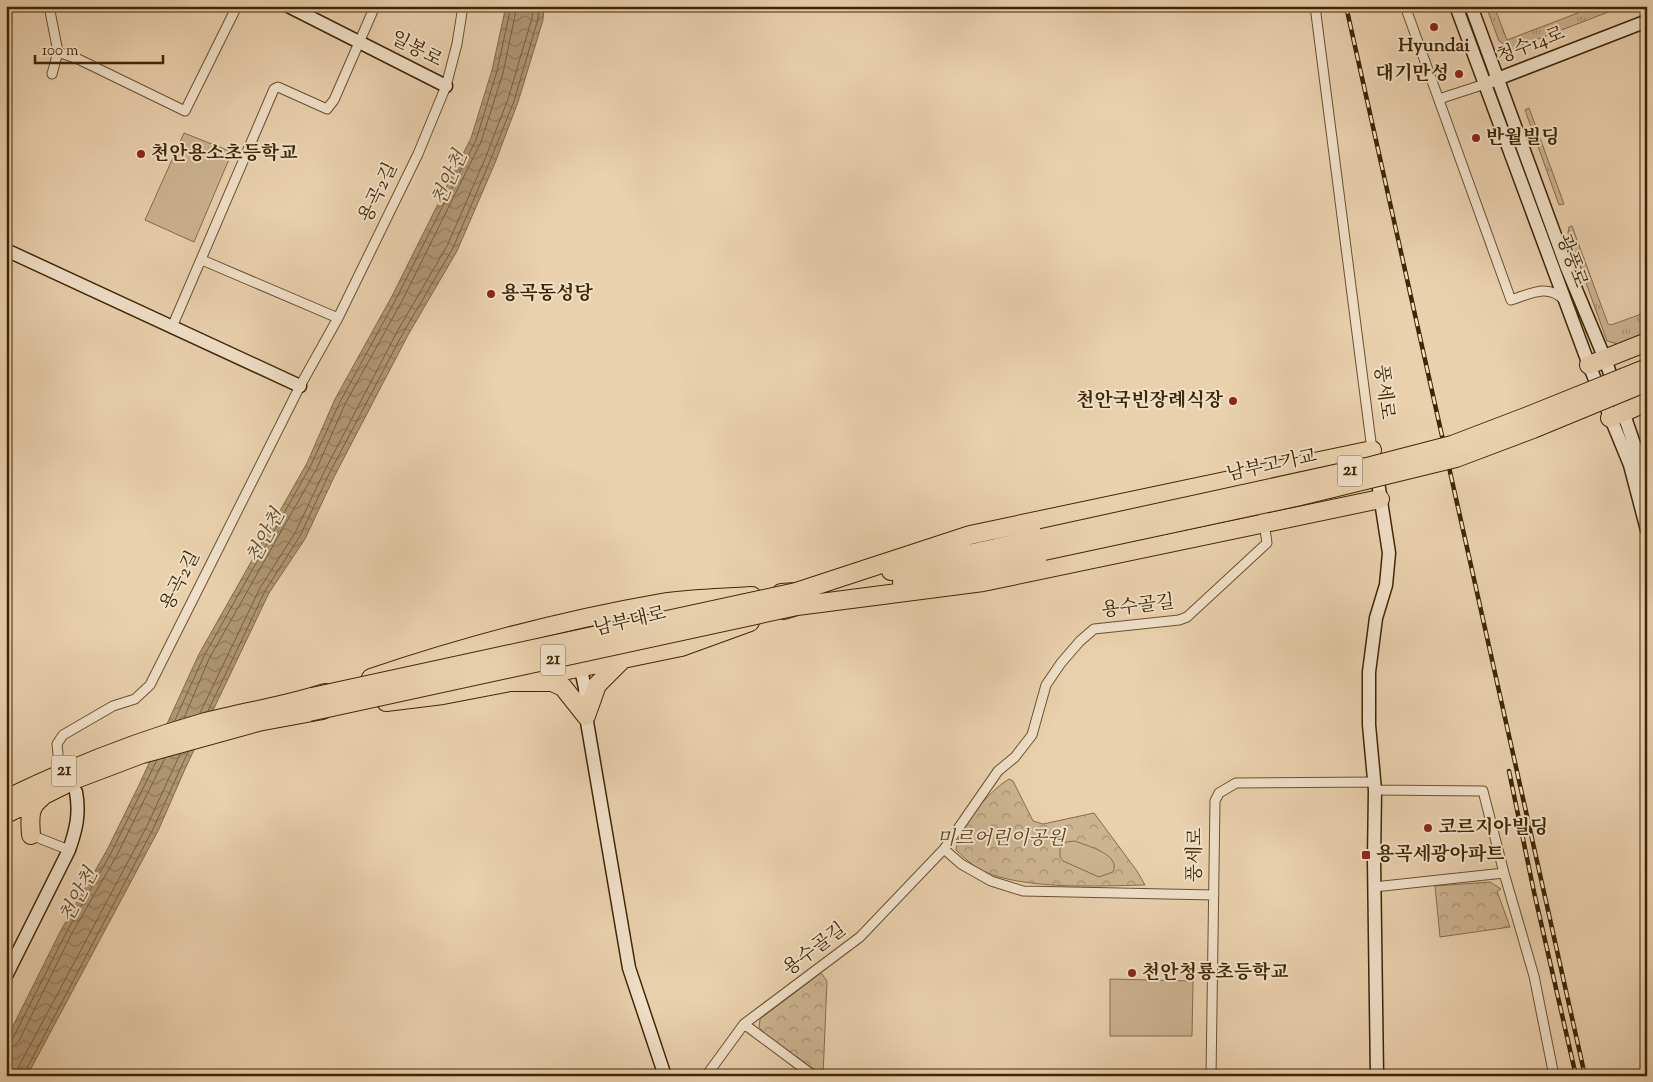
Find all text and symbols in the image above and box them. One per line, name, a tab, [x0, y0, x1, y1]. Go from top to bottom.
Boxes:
marker: Hyundai	[1428, 21, 1440, 33]
street label: 청수14로	[1493, 21, 1569, 71]
street label: 일봉로	[385, 25, 447, 75]
scale bar	[35, 32, 162, 64]
place label: Hyundai	[1398, 33, 1470, 60]
text: 100 m	[42, 41, 79, 62]
place label: 대기만성	[1376, 61, 1449, 88]
marker: 대기만성	[1453, 68, 1465, 80]
place label: 반월빌딩	[1486, 125, 1559, 152]
marker: 반월빌딩	[1470, 132, 1482, 144]
place label: 천안용소초등학교	[151, 141, 298, 168]
water label: 천안천	[426, 145, 477, 211]
marker: 천안용소초등학교	[135, 148, 147, 160]
street label: 용곡2길	[353, 158, 405, 228]
street label: 광풍로	[1549, 231, 1593, 291]
place label: 용곡동성당	[501, 281, 593, 308]
marker: 용곡동성당	[485, 288, 497, 300]
street label: 풍세로	[1366, 363, 1400, 421]
place label: 천안국빈장례식장	[1076, 388, 1224, 415]
marker: 천안국빈장례식장	[1227, 395, 1239, 407]
street label: 남부고가교	[1224, 443, 1320, 489]
road number: 21	[1338, 456, 1362, 486]
water label: 천안천	[241, 503, 294, 569]
street label: 용곡2길	[154, 546, 208, 616]
street label: 용수골길	[1100, 589, 1176, 625]
street label: 남부대로	[591, 601, 669, 643]
road number: 21	[540, 644, 566, 676]
road number: 21	[52, 756, 76, 786]
place label: 코르지아빌딩	[1438, 815, 1548, 842]
marker: 코르지아빌딩	[1422, 822, 1434, 834]
park label: 미르어린이공원	[937, 826, 1067, 853]
street label: 풍세로	[1182, 827, 1210, 883]
place label: 용곡세광아파트	[1376, 842, 1505, 869]
marker: 용곡세광아파트	[1360, 849, 1372, 861]
water label: 천안천	[54, 862, 107, 928]
street label: 용수골길	[778, 917, 852, 983]
place label: 천안청룡초등학교	[1142, 960, 1289, 987]
marker: 천안청룡초등학교	[1126, 967, 1138, 979]

